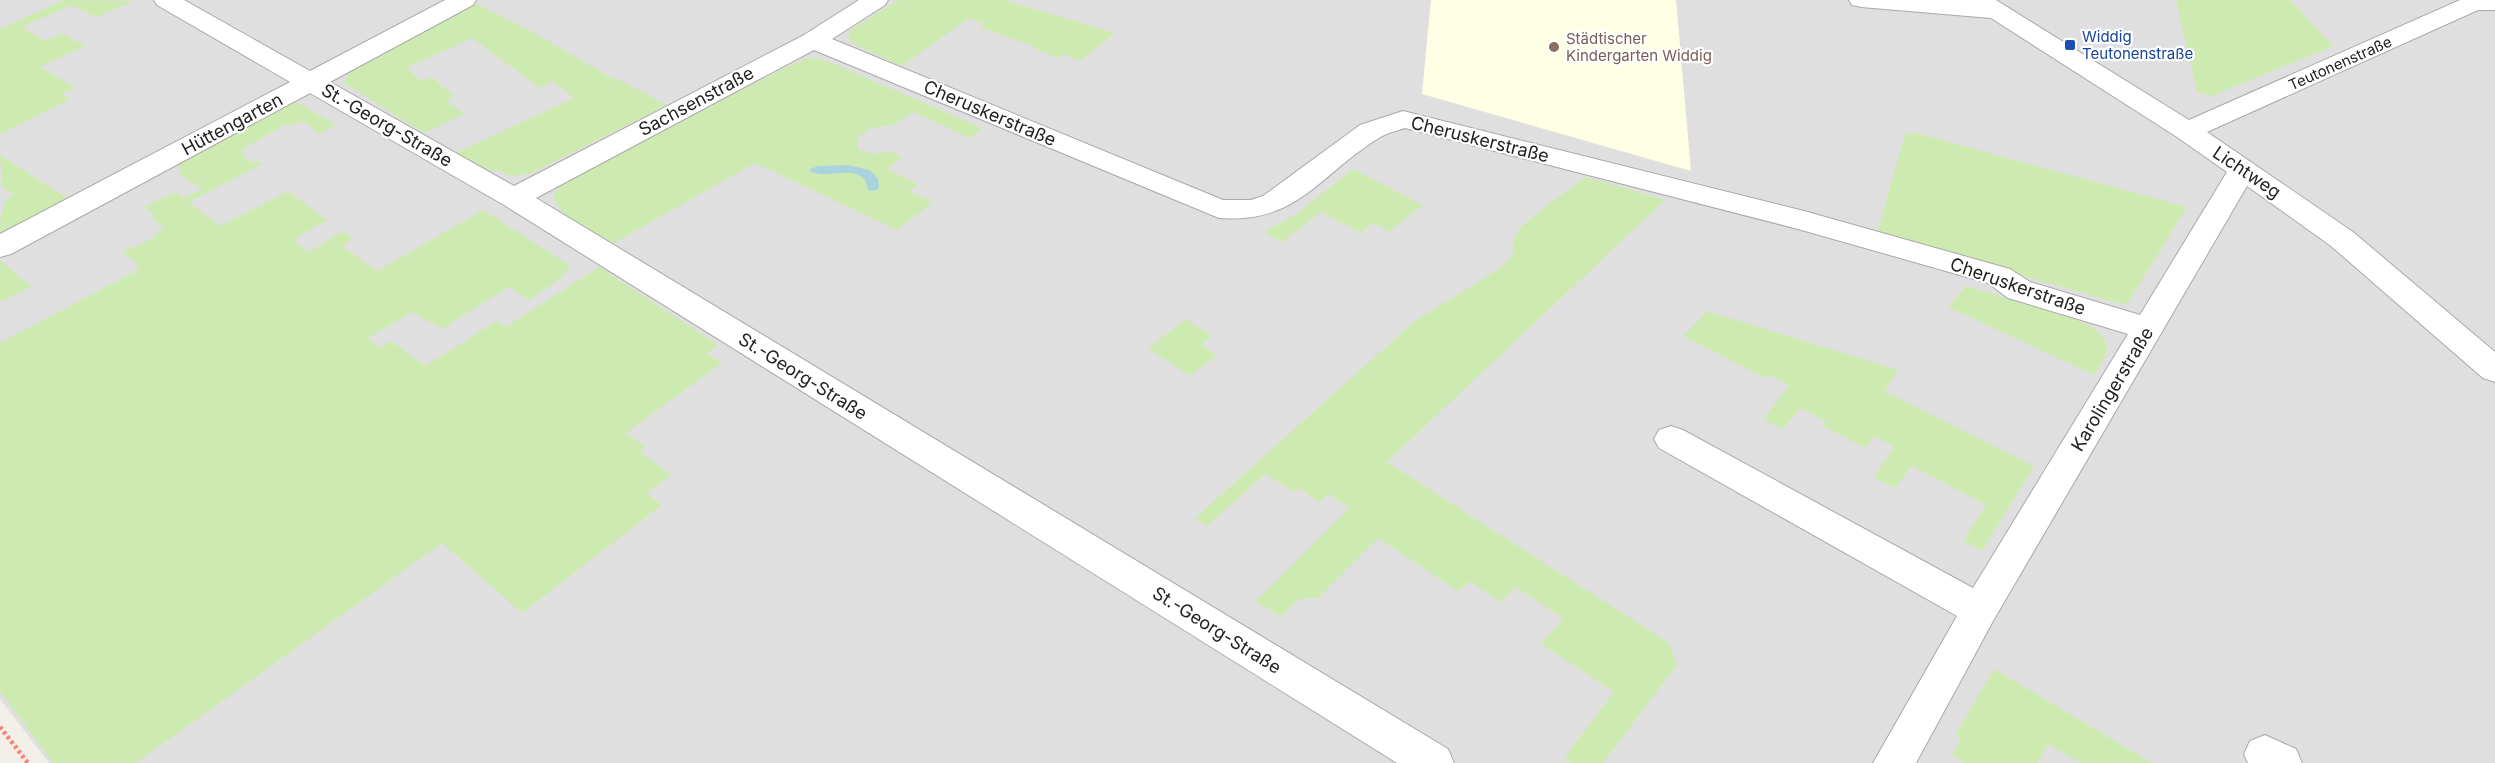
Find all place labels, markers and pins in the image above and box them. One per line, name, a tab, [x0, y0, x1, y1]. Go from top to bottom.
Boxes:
place label: Widdig Teutonenstraße	[2082, 27, 2193, 63]
place label: Städtischer Kindergarten Widdig	[1566, 29, 1712, 65]
marker: Widdig Teutonenstraße	[2063, 38, 2077, 52]
marker: Städtischer Kindergarten Widdig	[1547, 40, 1561, 54]

